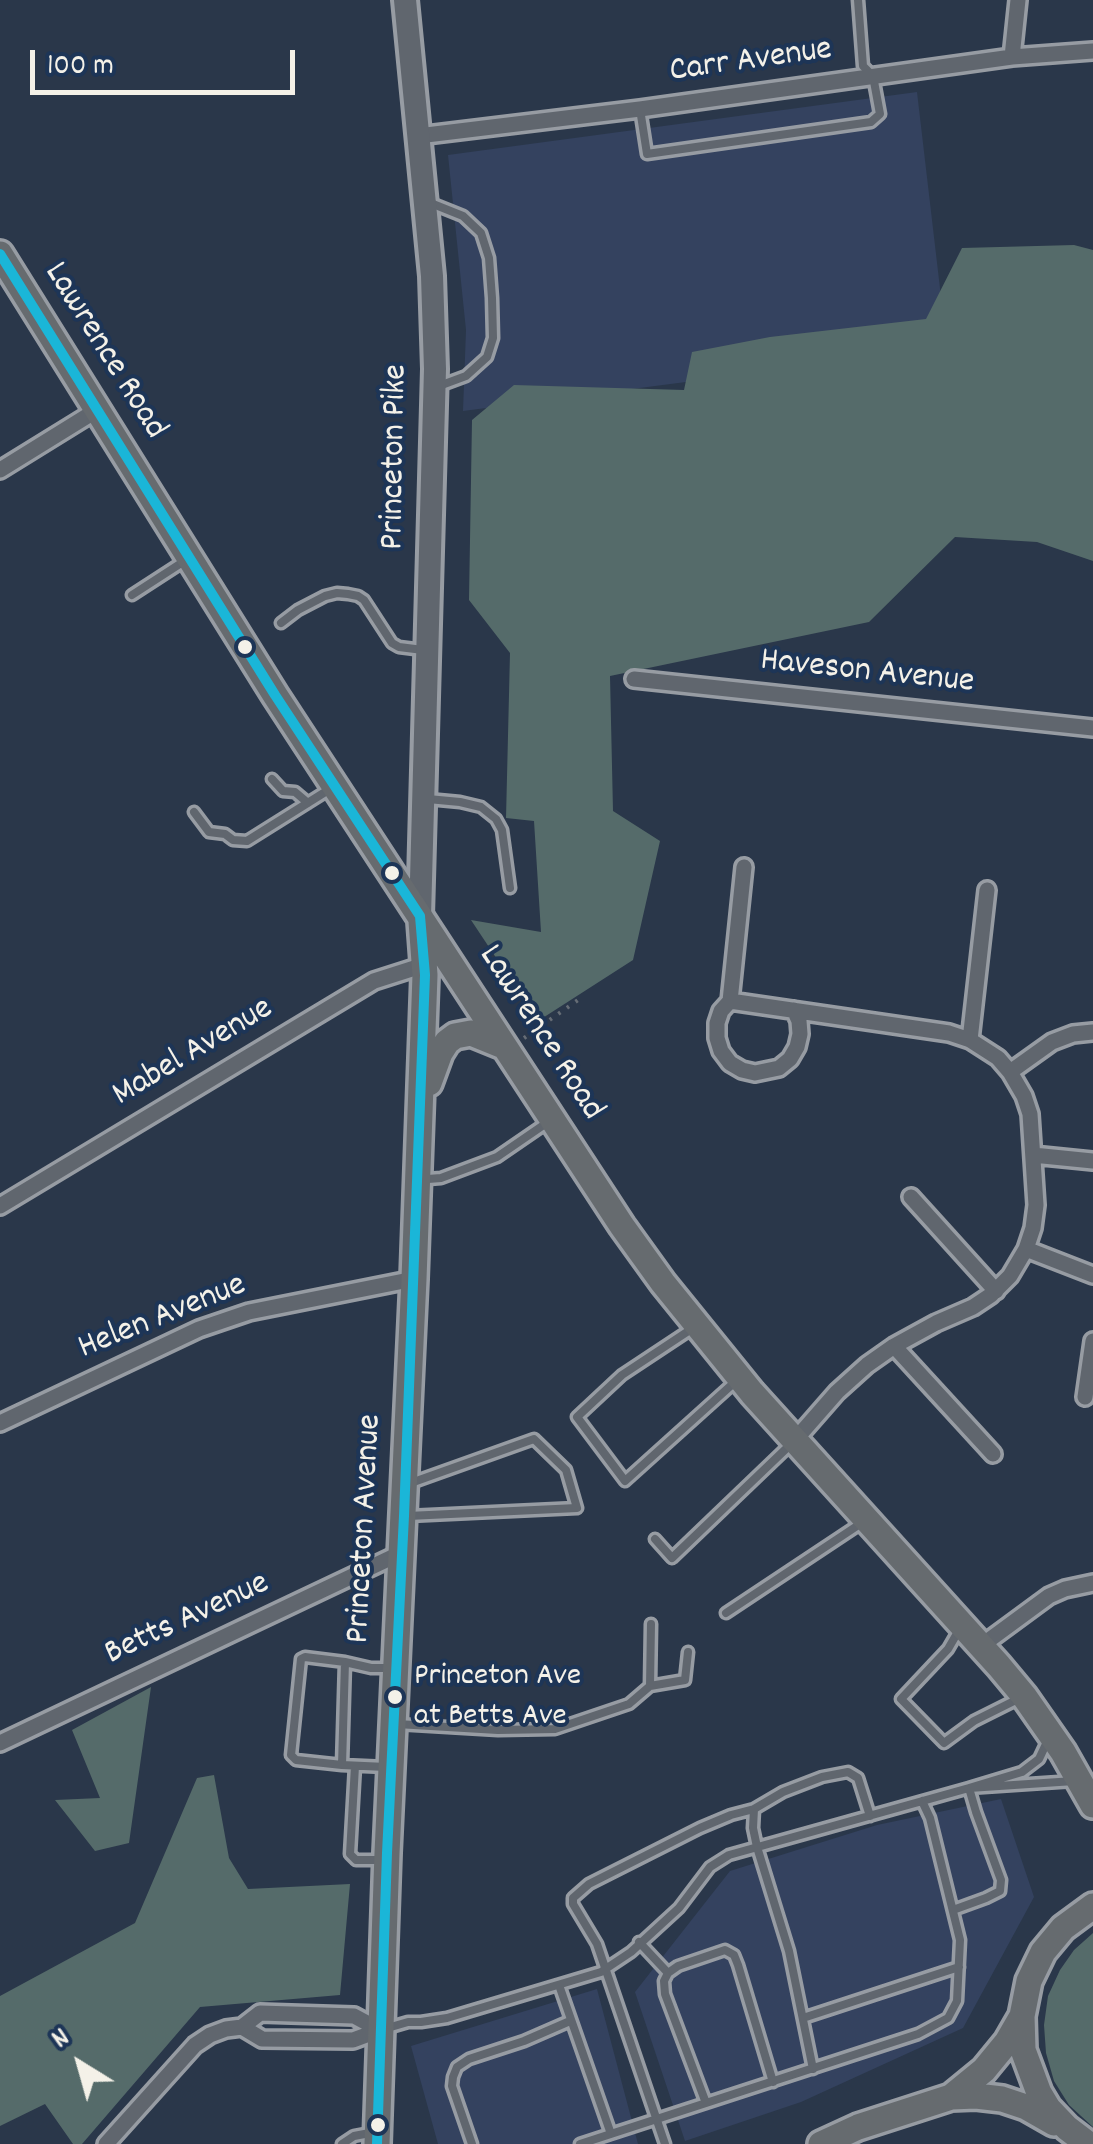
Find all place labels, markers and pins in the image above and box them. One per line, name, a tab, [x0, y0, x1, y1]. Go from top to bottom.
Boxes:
unlabelled marker	[235, 637, 255, 657]
unlabelled marker	[382, 863, 402, 883]
place label: Princeton Ave at Betts Ave	[414, 1660, 581, 1735]
marker: Princeton Ave at Betts Ave	[385, 1687, 405, 1707]
unlabelled marker	[368, 2115, 388, 2135]

